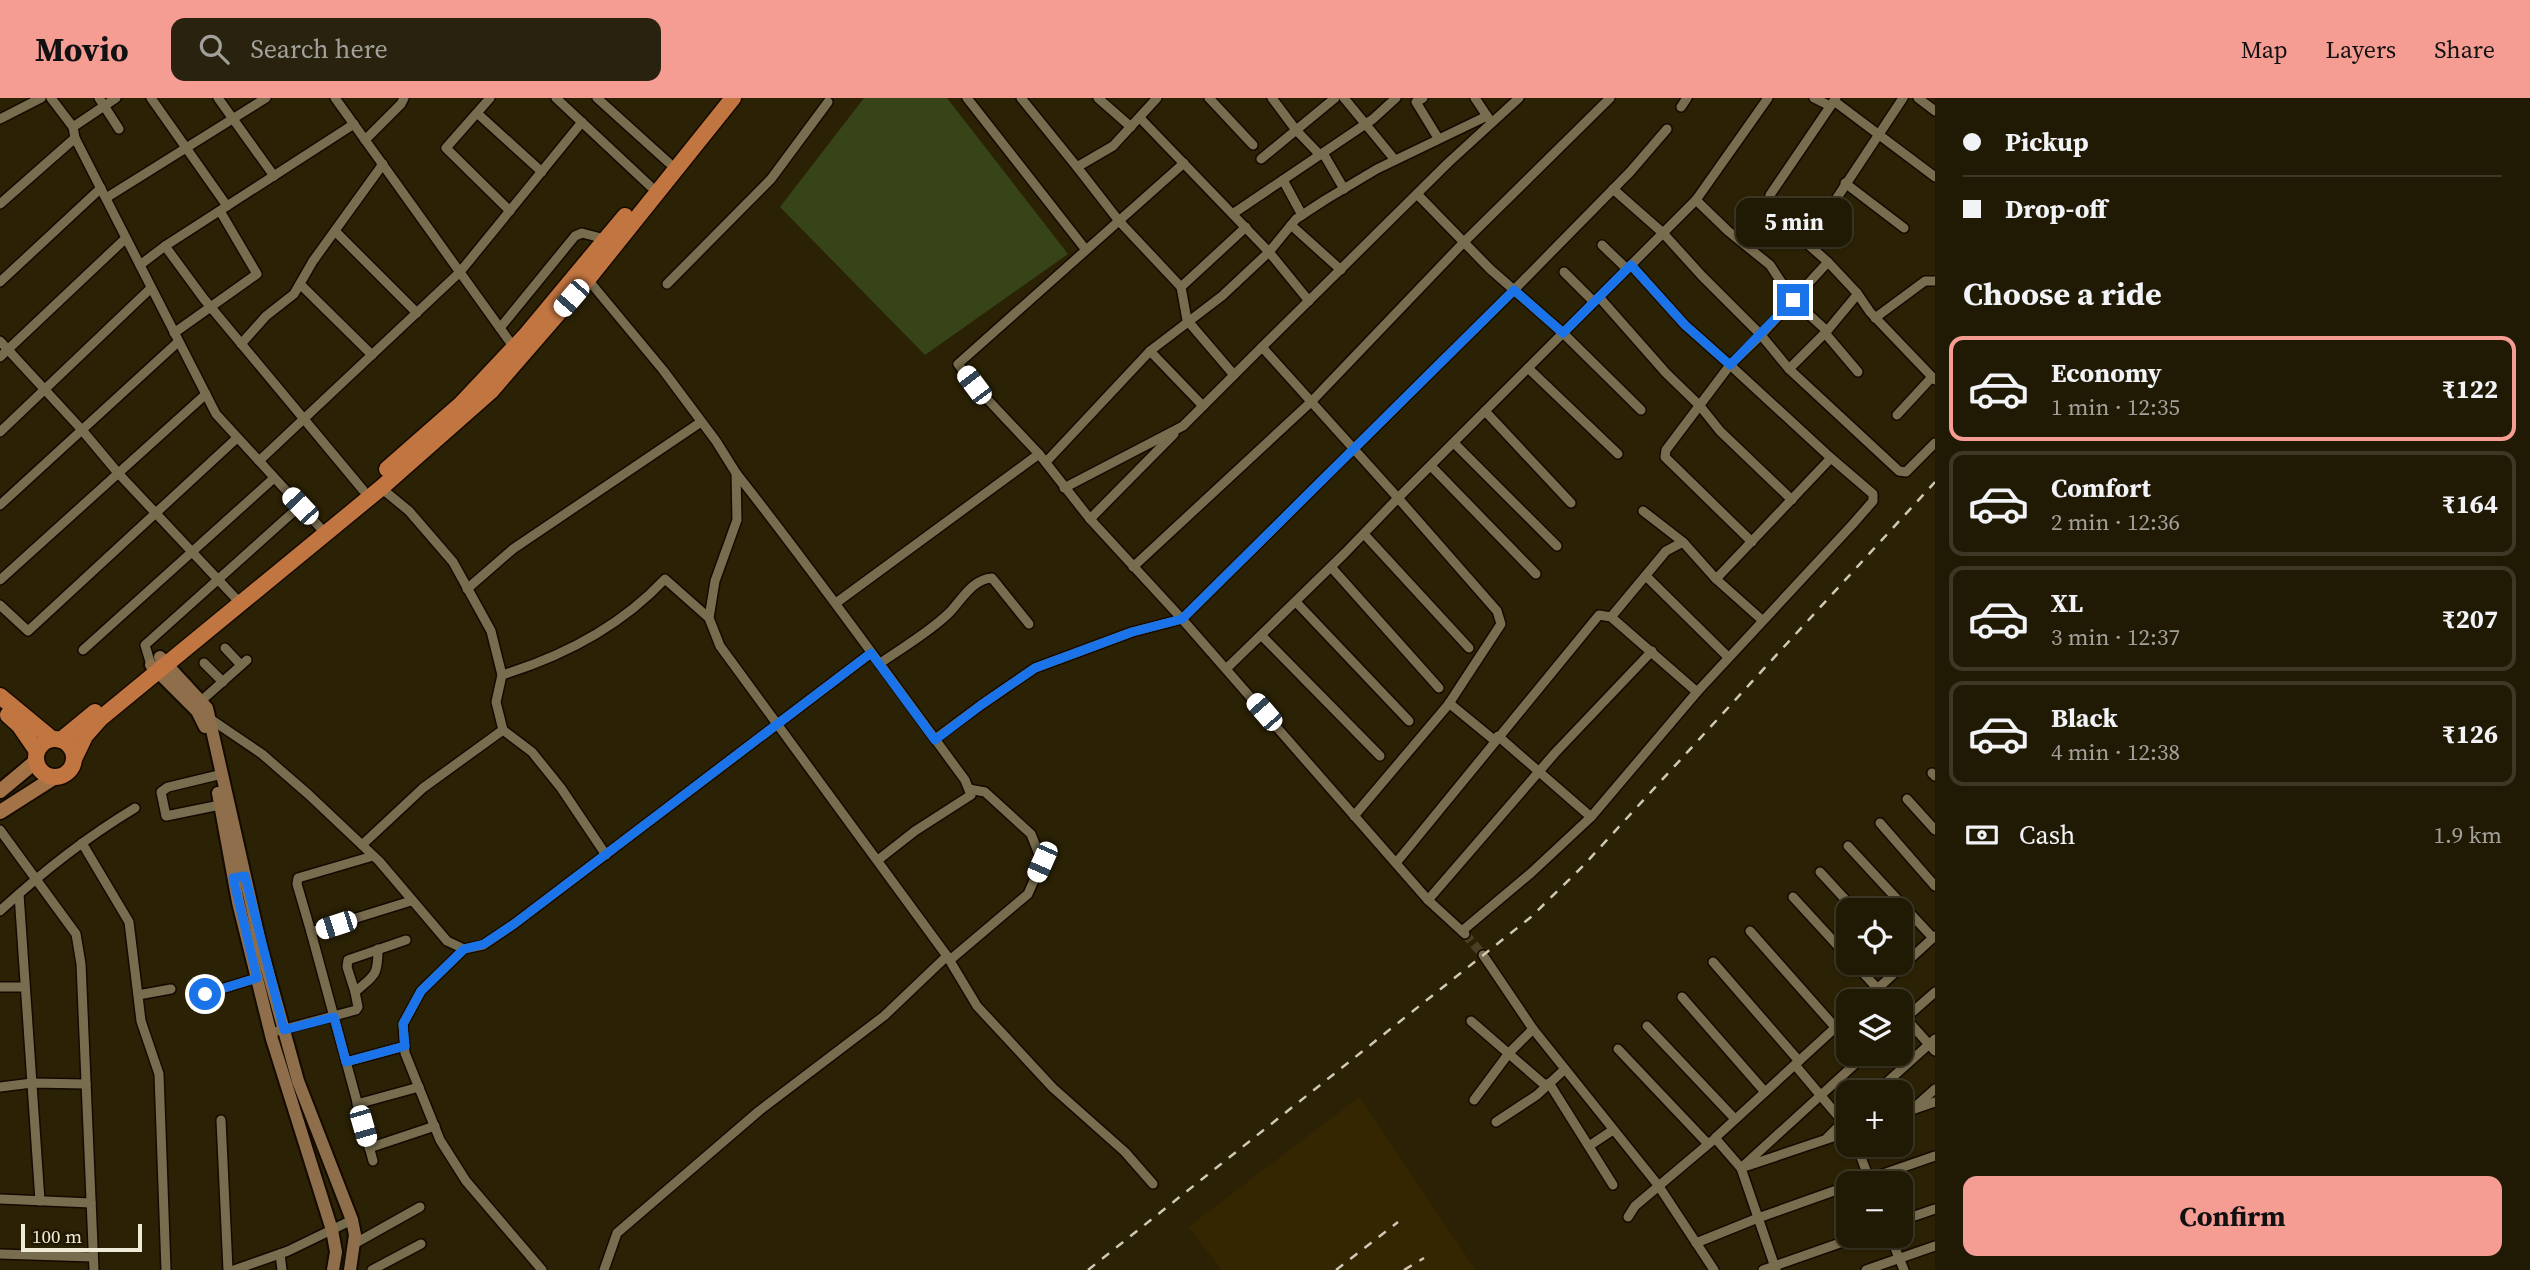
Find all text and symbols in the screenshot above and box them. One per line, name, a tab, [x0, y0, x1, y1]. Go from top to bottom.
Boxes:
search box	[171, 18, 661, 81]
text: Movio	[35, 27, 129, 72]
icon: search	[195, 30, 233, 68]
text: Search here	[251, 31, 388, 67]
text: Map	[2241, 33, 2288, 66]
text: Layers	[2326, 33, 2396, 66]
text: Share	[2434, 33, 2495, 66]
text: Pickup	[2005, 124, 2089, 160]
text: Drop-off	[2005, 191, 2107, 227]
callout: 5 min	[1735, 198, 1851, 248]
text: 5 min	[1764, 206, 1824, 238]
text: Choose a ride	[1963, 272, 2162, 316]
car	[550, 275, 593, 321]
route end	[1777, 284, 1809, 316]
text: Economy	[2051, 355, 2162, 391]
icon: car	[1967, 357, 2030, 420]
car	[953, 362, 996, 408]
text: ₹122	[2442, 371, 2498, 407]
text: 1 min · 12:35	[2051, 391, 2180, 423]
text: Comfort	[2051, 470, 2151, 506]
icon: car	[1967, 472, 2030, 535]
car	[278, 483, 323, 529]
text: ₹164	[2442, 486, 2498, 522]
text: 2 min · 12:36	[2051, 506, 2180, 538]
text: XL	[2051, 585, 2083, 621]
icon: car	[1967, 587, 2030, 650]
text: ₹207	[2442, 601, 2498, 637]
text: 3 min · 12:37	[2051, 621, 2180, 653]
car	[1243, 689, 1286, 735]
text: Black	[2051, 700, 2118, 736]
icon: car	[1967, 702, 2030, 765]
text: ₹126	[2442, 716, 2498, 752]
text: 4 min · 12:38	[2051, 736, 2180, 768]
icon: cash	[1963, 816, 2001, 854]
text: Cash	[2019, 817, 2075, 853]
text: 1.9 km	[2433, 819, 2502, 851]
car	[1024, 839, 1061, 885]
map controls	[1836, 898, 1913, 1248]
button: locate	[1836, 898, 1913, 975]
car	[313, 909, 360, 941]
route start	[189, 978, 221, 1010]
button: layers	[1836, 989, 1913, 1066]
button: +	[1836, 1080, 1913, 1157]
car	[348, 1103, 379, 1149]
button: −	[1836, 1171, 1913, 1248]
button: Confirm	[1963, 1176, 2502, 1256]
scale bar	[21, 1221, 142, 1253]
text: 100 m	[32, 1223, 82, 1249]

